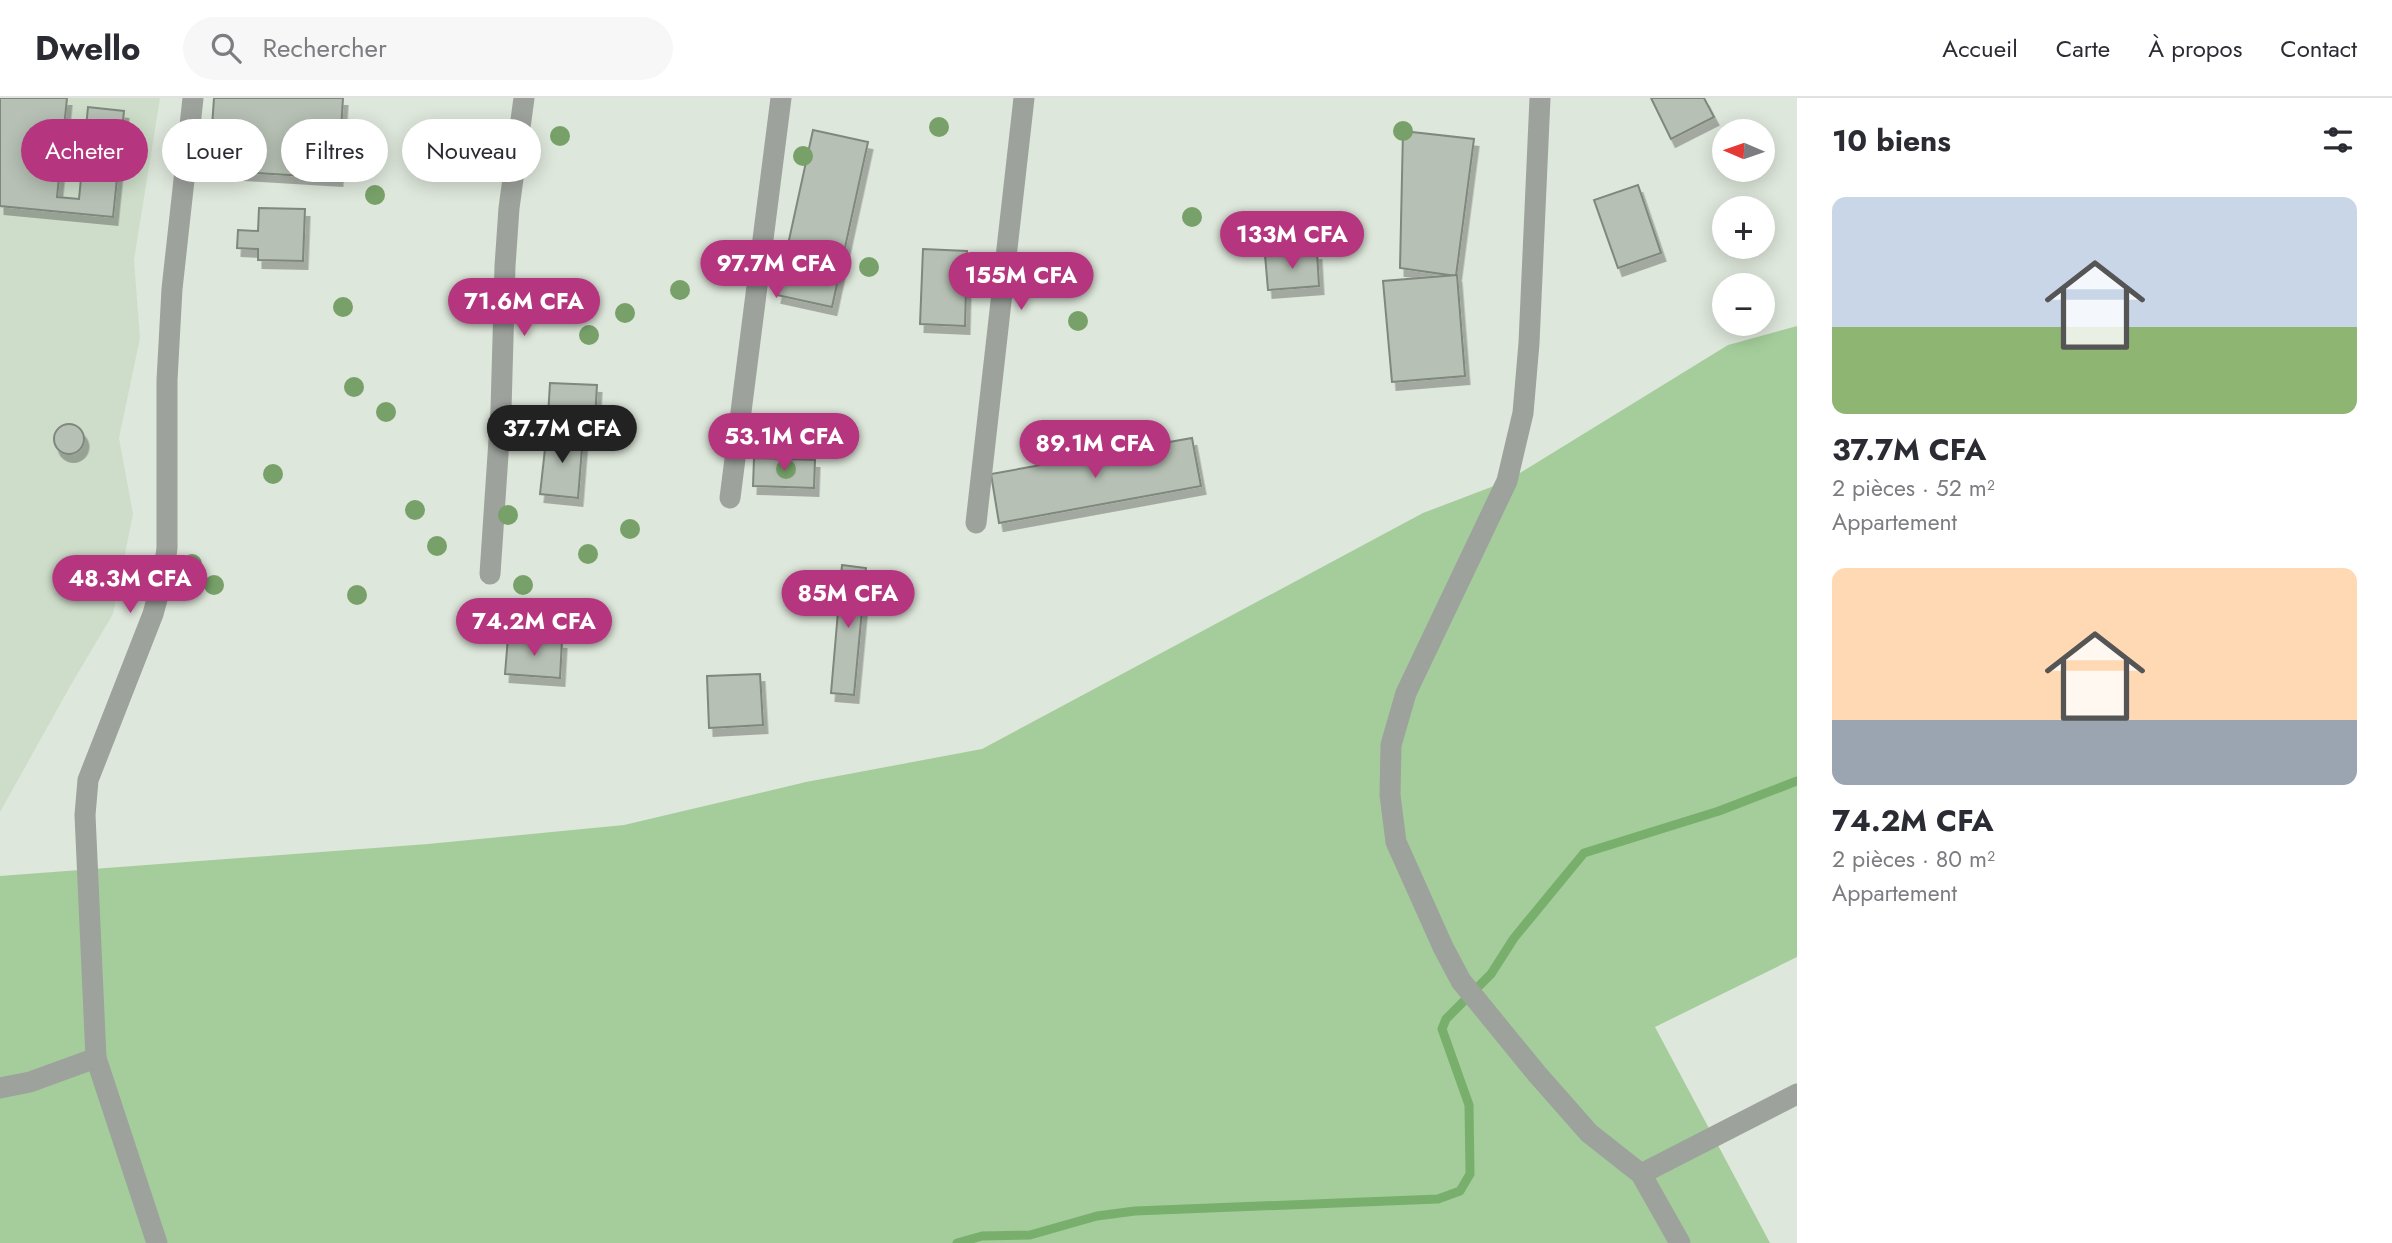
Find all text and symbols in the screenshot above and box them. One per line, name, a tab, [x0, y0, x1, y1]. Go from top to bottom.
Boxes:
search box	[183, 17, 673, 80]
text: Dwello	[35, 25, 141, 72]
icon: search	[207, 29, 245, 67]
text: Rechercher	[263, 29, 387, 67]
text: Accueil	[1942, 31, 2018, 66]
text: Carte	[2056, 31, 2110, 66]
text: À propos	[2148, 31, 2242, 66]
text: Contact	[2280, 31, 2357, 66]
chip: Acheter	[21, 119, 148, 182]
chip: Louer	[162, 119, 267, 182]
chip: Filtres	[281, 119, 388, 182]
chip: Nouveau	[402, 119, 541, 182]
north arrow	[1712, 119, 1774, 182]
map controls	[1712, 119, 1775, 336]
text: 10 biens	[1832, 119, 1951, 162]
icon: filters	[2319, 121, 2357, 159]
button: +	[1712, 196, 1775, 259]
pin: 133M CFA	[1220, 212, 1364, 271]
text: 133M CFA	[1236, 217, 1348, 251]
pin: 97.7M CFA	[696, 240, 856, 300]
icon: home	[2032, 242, 2158, 368]
text: 97.7M CFA	[716, 246, 836, 280]
pin: 155M CFA	[949, 252, 1093, 312]
text: 155M CFA	[965, 258, 1077, 292]
button: −	[1712, 273, 1775, 336]
pin: 71.6M CFA	[444, 278, 604, 338]
text: 71.6M CFA	[464, 284, 584, 318]
pin: 37.7M CFA	[482, 406, 642, 465]
text: 37.7M CFA	[503, 411, 621, 445]
pin: 53.1M CFA	[704, 414, 864, 473]
text: 53.1M CFA	[724, 419, 844, 453]
pin: 89.1M CFA	[1015, 420, 1175, 480]
text: 89.1M CFA	[1036, 426, 1154, 460]
text: 37.7M CFA	[1832, 428, 1986, 471]
text: 2 pièces · 52 m²	[1832, 471, 1995, 505]
text: Appartement	[1832, 505, 1957, 539]
pin: 48.3M CFA	[50, 556, 210, 615]
text: 48.3M CFA	[68, 561, 192, 595]
pin: 85M CFA	[783, 570, 913, 630]
text: 85M CFA	[798, 576, 898, 610]
pin: 74.2M CFA	[454, 598, 614, 658]
text: 74.2M CFA	[472, 604, 596, 638]
icon: home	[2032, 613, 2158, 739]
text: 74.2M CFA	[1832, 799, 1994, 842]
text: 2 pièces · 80 m²	[1832, 842, 1995, 876]
text: Appartement	[1832, 876, 1957, 910]

